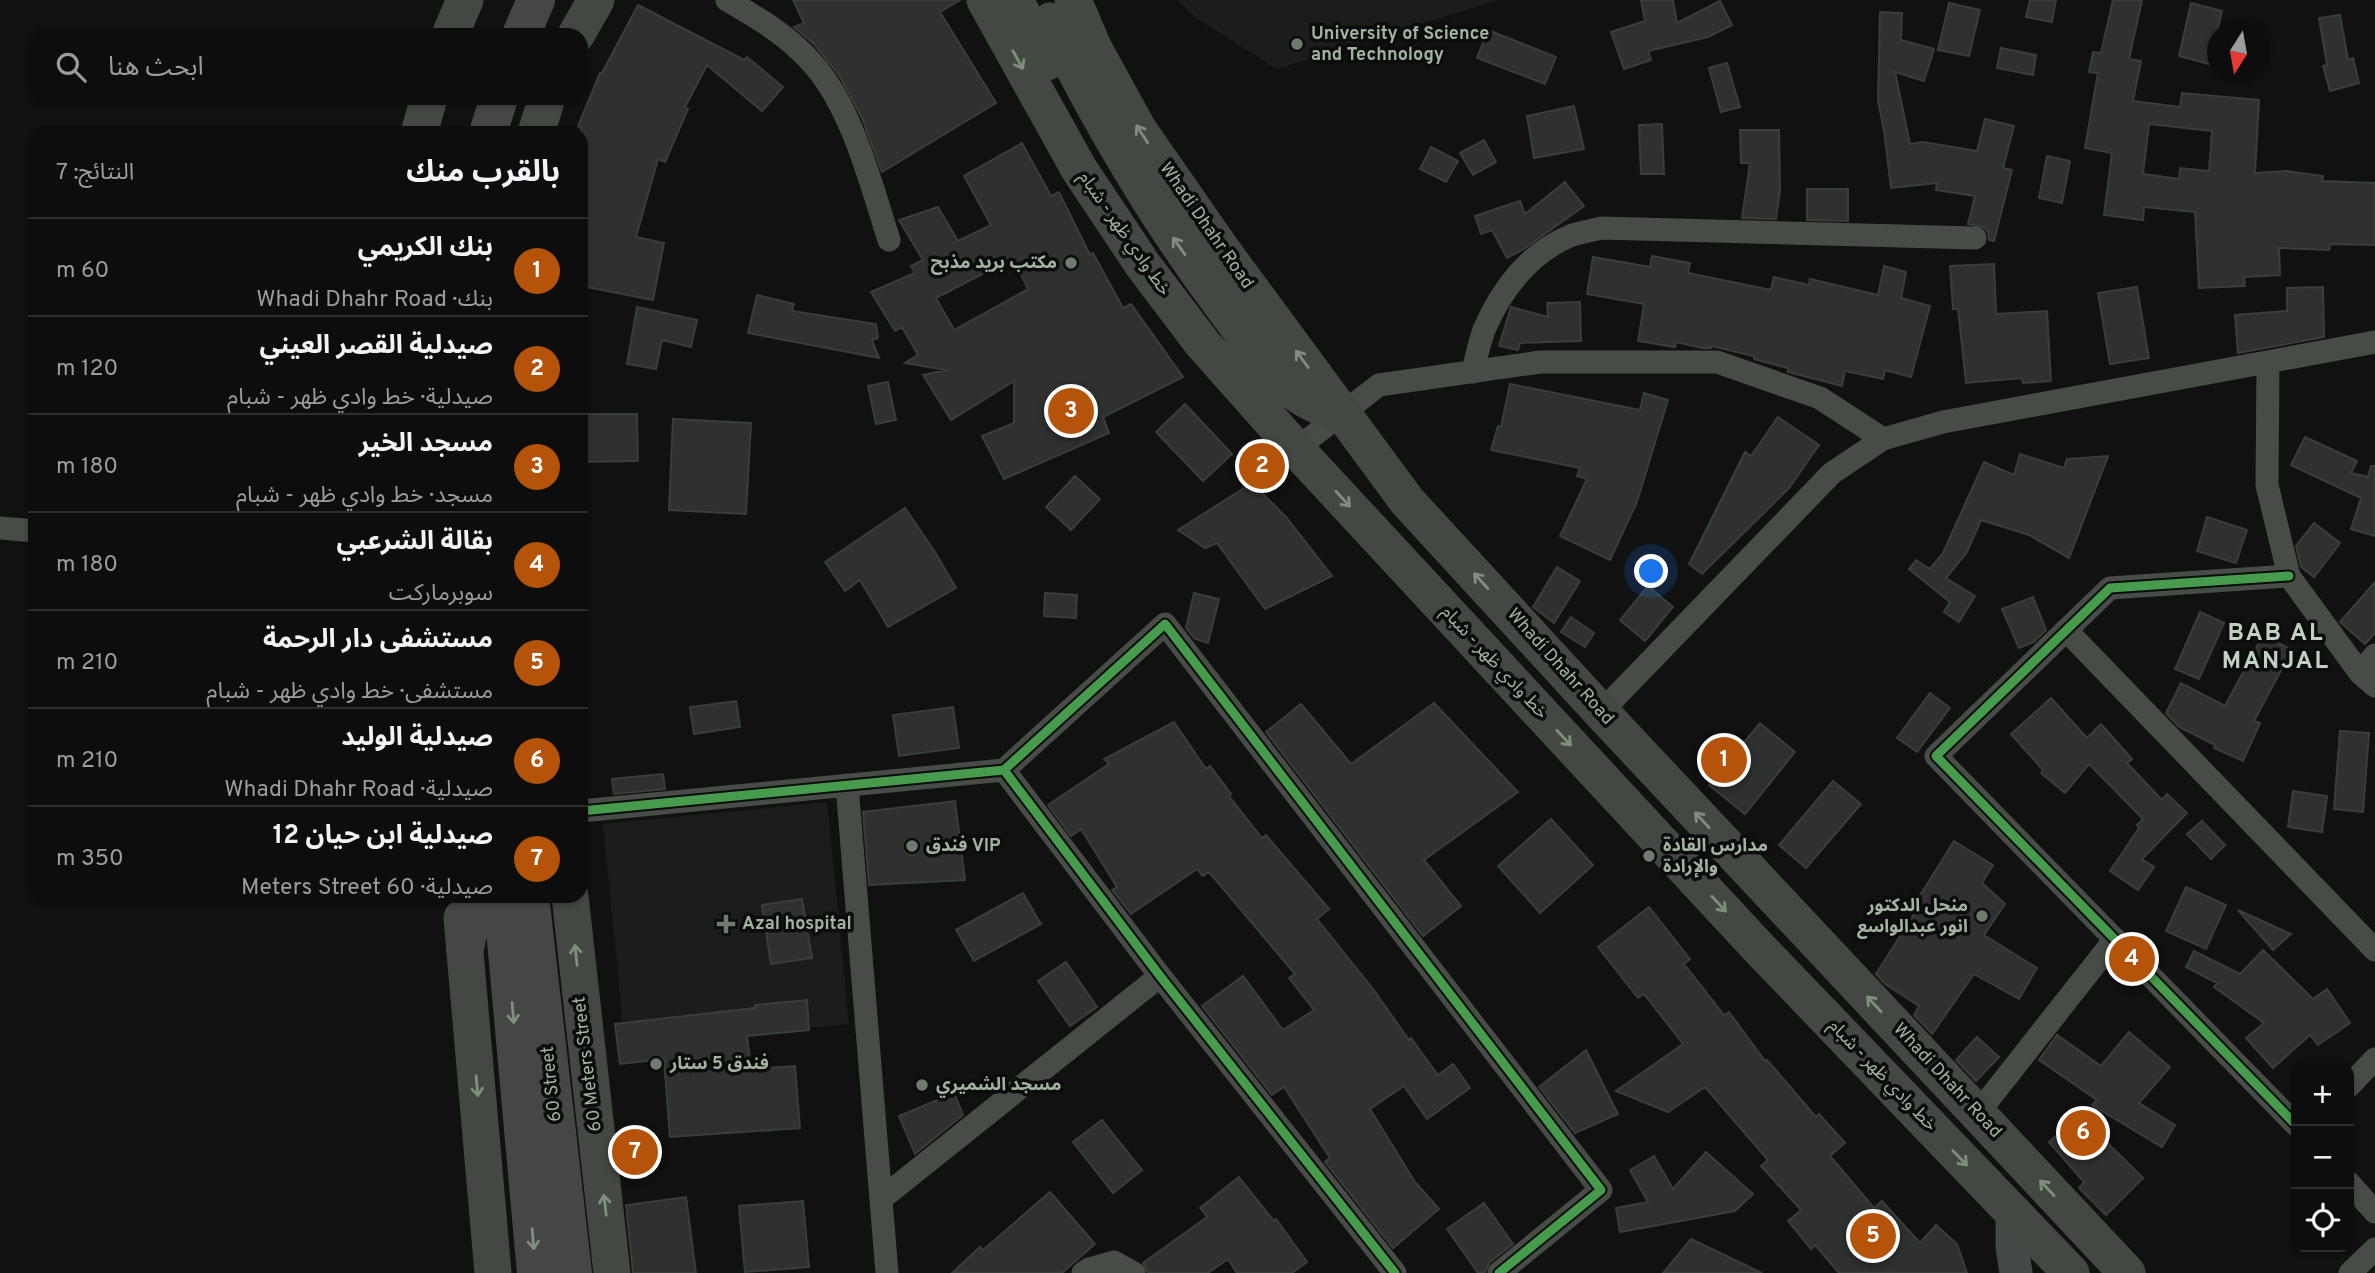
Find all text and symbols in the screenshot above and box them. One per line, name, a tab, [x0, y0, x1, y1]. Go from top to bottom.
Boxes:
north arrow	[2207, 21, 2270, 84]
place label: University of Science and Technology	[1311, 23, 1489, 67]
search box	[28, 28, 588, 105]
marker: University of Science and Technology	[1289, 36, 1305, 52]
icon: search	[52, 48, 90, 86]
one-way arrow	[1012, 49, 1025, 70]
text: ابحث هنا	[108, 52, 204, 85]
one-way arrow	[1134, 125, 1149, 144]
text: بالقرب منك	[406, 155, 560, 192]
street label: Whadi Dhahr Road	[1154, 158, 1258, 294]
text: النتائج: 7	[56, 159, 134, 188]
street label: خط وادي ظهر - شبام	[1072, 167, 1176, 301]
text: بنك الكريمي	[358, 232, 493, 265]
one-way arrow	[1172, 237, 1186, 256]
place label: مكتب بريد مذبح	[931, 252, 1057, 275]
marker: مكتب بريد مذبح	[1063, 255, 1079, 271]
text: 60 m	[56, 257, 109, 286]
text: 1	[532, 257, 542, 286]
text: بنك · Whadi Dhahr Road	[256, 286, 493, 315]
text: صيدلية القصر العيني	[259, 330, 493, 363]
one-way arrow	[1295, 350, 1310, 369]
text: 120 m	[56, 355, 118, 384]
text: 2	[530, 355, 544, 384]
text: صيدلية · خط وادي ظهر - شبام	[227, 384, 493, 413]
pin: 3	[1048, 385, 1094, 437]
text: مسجد الخير	[359, 428, 493, 461]
pin: 2	[1239, 440, 1285, 492]
text: 180 m	[56, 453, 118, 482]
text: 3	[530, 453, 544, 482]
text: مسجد · خط وادي ظهر - شبام	[236, 482, 493, 511]
one-way arrow	[1334, 490, 1351, 507]
text: بقالة الشرعبي	[336, 526, 493, 559]
text: 180 m	[56, 551, 118, 580]
text: 4	[530, 551, 544, 580]
your location	[1634, 554, 1668, 588]
one-way arrow	[1473, 572, 1489, 590]
text: سوبرماركت	[389, 580, 493, 609]
street label: خط وادي ظهر - شبام	[1435, 601, 1553, 725]
street label: Whadi Dhahr Road	[1502, 604, 1618, 730]
district label: BAB AL MANJAL	[2222, 619, 2330, 677]
text: مستشفى دار الرحمة	[263, 624, 493, 657]
text: 210 m	[56, 649, 118, 678]
text: 5	[530, 649, 544, 678]
text: مستشفى · خط وادي ظهر - شبام	[206, 678, 493, 707]
text: صيدلية الوليد	[341, 722, 493, 755]
one-way arrow	[1556, 729, 1572, 747]
pin: 1	[1701, 734, 1747, 786]
text: 210 m	[56, 747, 118, 776]
text: 6	[530, 747, 544, 776]
text: صيدلية · Whadi Dhahr Road	[224, 776, 493, 805]
one-way arrow	[1693, 812, 1710, 829]
text: صيدلية ابن حيان 12	[273, 820, 493, 853]
place label: فندق VIP	[926, 835, 1001, 858]
place label: مدارس القادة والإرادة	[1663, 835, 1768, 879]
marker: فندق VIP	[904, 838, 920, 854]
text: 350 m	[56, 845, 124, 874]
text: 7	[531, 845, 543, 874]
marker: مدارس القادة والإرادة	[1641, 848, 1657, 864]
text: صيدلية · 60 Meters Street	[241, 874, 493, 903]
one-way arrow	[1710, 895, 1727, 912]
place label: منحل الدكتور انور عبدالواسع	[1857, 895, 1968, 939]
marker: منحل الدكتور انور عبدالواسع	[1974, 908, 1990, 924]
place label: Azal hospital	[742, 913, 852, 936]
marker: Azal hospital	[716, 914, 736, 934]
pin: 4	[2109, 933, 2155, 985]
one-way arrow	[569, 944, 582, 967]
street label: 60 Meters Street	[568, 995, 608, 1133]
one-way arrow	[1866, 996, 1883, 1013]
one-way arrow	[506, 1001, 519, 1024]
street label: خط وادي ظهر - شبام	[1822, 1015, 1941, 1138]
street label: Whadi Dhahr Road	[1888, 1019, 2006, 1143]
street label: 60 Street	[537, 1045, 567, 1123]
place label: فندق 5 ستار	[669, 1053, 769, 1076]
marker: فندق 5 ستار	[648, 1056, 664, 1072]
map controls	[2291, 1063, 2354, 1252]
button: +	[2291, 1063, 2354, 1126]
one-way arrow	[471, 1074, 484, 1097]
place label: مسجد الشميري	[936, 1074, 1061, 1098]
marker: مسجد الشميري	[914, 1077, 930, 1093]
pin: 6	[2060, 1107, 2106, 1159]
pin: 7	[612, 1126, 658, 1178]
button: −	[2291, 1126, 2354, 1189]
one-way arrow	[1952, 1149, 1969, 1166]
one-way arrow	[2039, 1179, 2056, 1197]
button: locate	[2291, 1189, 2354, 1252]
one-way arrow	[598, 1194, 611, 1217]
pin: 5	[1850, 1210, 1896, 1262]
one-way arrow	[527, 1227, 540, 1250]

